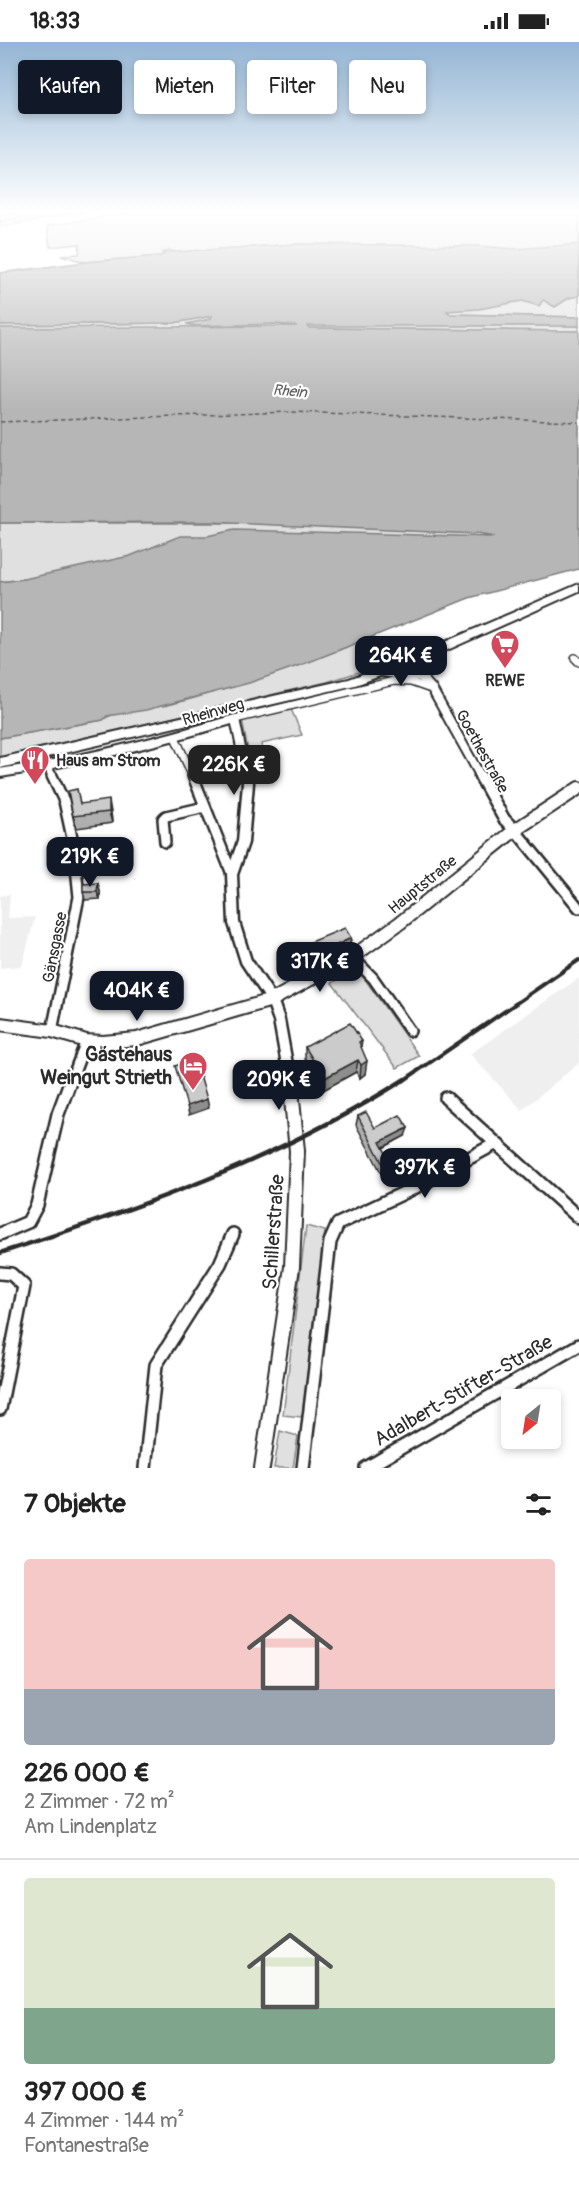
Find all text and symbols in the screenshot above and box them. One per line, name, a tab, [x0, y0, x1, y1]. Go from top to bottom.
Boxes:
text: 18:33	[30, 7, 80, 35]
chip: Kaufen	[18, 60, 122, 114]
chip: Mieten	[134, 60, 235, 114]
chip: Filter	[247, 60, 337, 114]
chip: Neu	[349, 60, 426, 114]
water label: Rhein	[272, 381, 309, 403]
supermarket icon: REWE	[489, 628, 521, 670]
pin: 264K €	[352, 636, 450, 687]
text: 264K €	[369, 643, 433, 668]
place label: REWE	[485, 671, 525, 691]
street label: Rheinweg	[180, 694, 246, 730]
street label: Goethestraße	[451, 706, 513, 797]
restaurant icon: Haus am Strom	[19, 744, 51, 786]
pin: 226K €	[185, 745, 283, 796]
place label: Haus am Strom	[56, 751, 161, 771]
text: 226K €	[202, 752, 266, 777]
pin: 219K €	[41, 837, 139, 888]
text: 219K €	[61, 844, 119, 869]
street label: Hauptstraße	[384, 851, 461, 919]
street label: Gänsgasse	[38, 910, 72, 984]
pin: 317K €	[271, 942, 369, 993]
text: 317K €	[290, 949, 350, 974]
pin: 404K €	[88, 971, 186, 1022]
text: 404K €	[104, 978, 170, 1003]
place label: Gästehaus Weingut Strieth	[40, 1042, 172, 1090]
hotel icon: Gästehaus Weingut Strieth	[177, 1050, 209, 1092]
pin: 209K €	[230, 1060, 328, 1111]
text: 209K €	[247, 1067, 311, 1092]
pin: 397K €	[376, 1148, 474, 1199]
text: 397K €	[394, 1155, 456, 1180]
street label: Schillerstraße	[257, 1173, 290, 1291]
street label: Adalbert-Stifter-Straße	[369, 1329, 557, 1452]
north arrow	[501, 1389, 561, 1449]
map controls	[501, 1389, 561, 1449]
text: 7 Objekte	[24, 1488, 126, 1520]
icon: filters	[522, 1488, 555, 1521]
icon: home	[236, 1598, 344, 1706]
text: 226 000 €	[24, 1757, 150, 1789]
text: 2 Zimmer · 72 m²	[24, 1789, 175, 1814]
text: Am Lindenplatz	[24, 1814, 157, 1839]
icon: home	[236, 1917, 344, 2025]
text: 397 000 €	[24, 2076, 147, 2108]
text: 4 Zimmer · 144 m²	[24, 2108, 184, 2133]
text: Fontanestraße	[24, 2133, 149, 2158]

